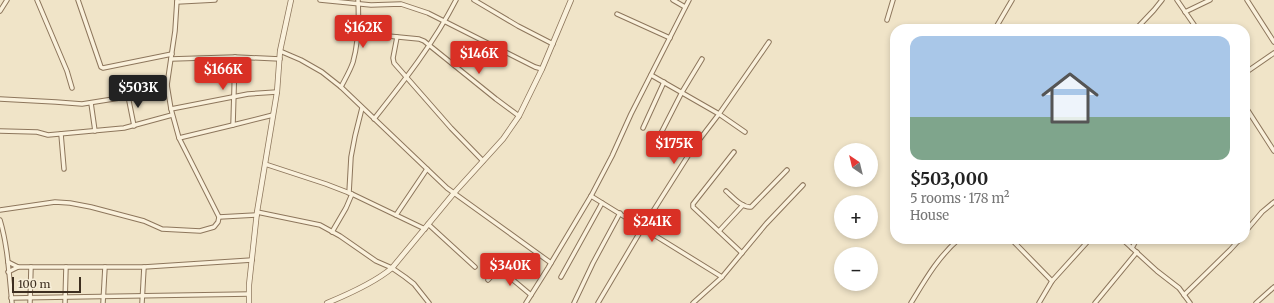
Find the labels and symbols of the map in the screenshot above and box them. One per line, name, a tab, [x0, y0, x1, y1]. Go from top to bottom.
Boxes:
pin: $162K	[335, 15, 391, 49]
pin: $146K	[451, 41, 507, 75]
pin: $166K	[195, 57, 251, 91]
pin: $503K	[110, 75, 166, 109]
pin: $175K	[646, 131, 702, 165]
north arrow	[834, 143, 878, 187]
pin: $241K	[624, 209, 680, 243]
pin: $340K	[482, 253, 538, 287]
scale bar	[12, 275, 81, 294]

